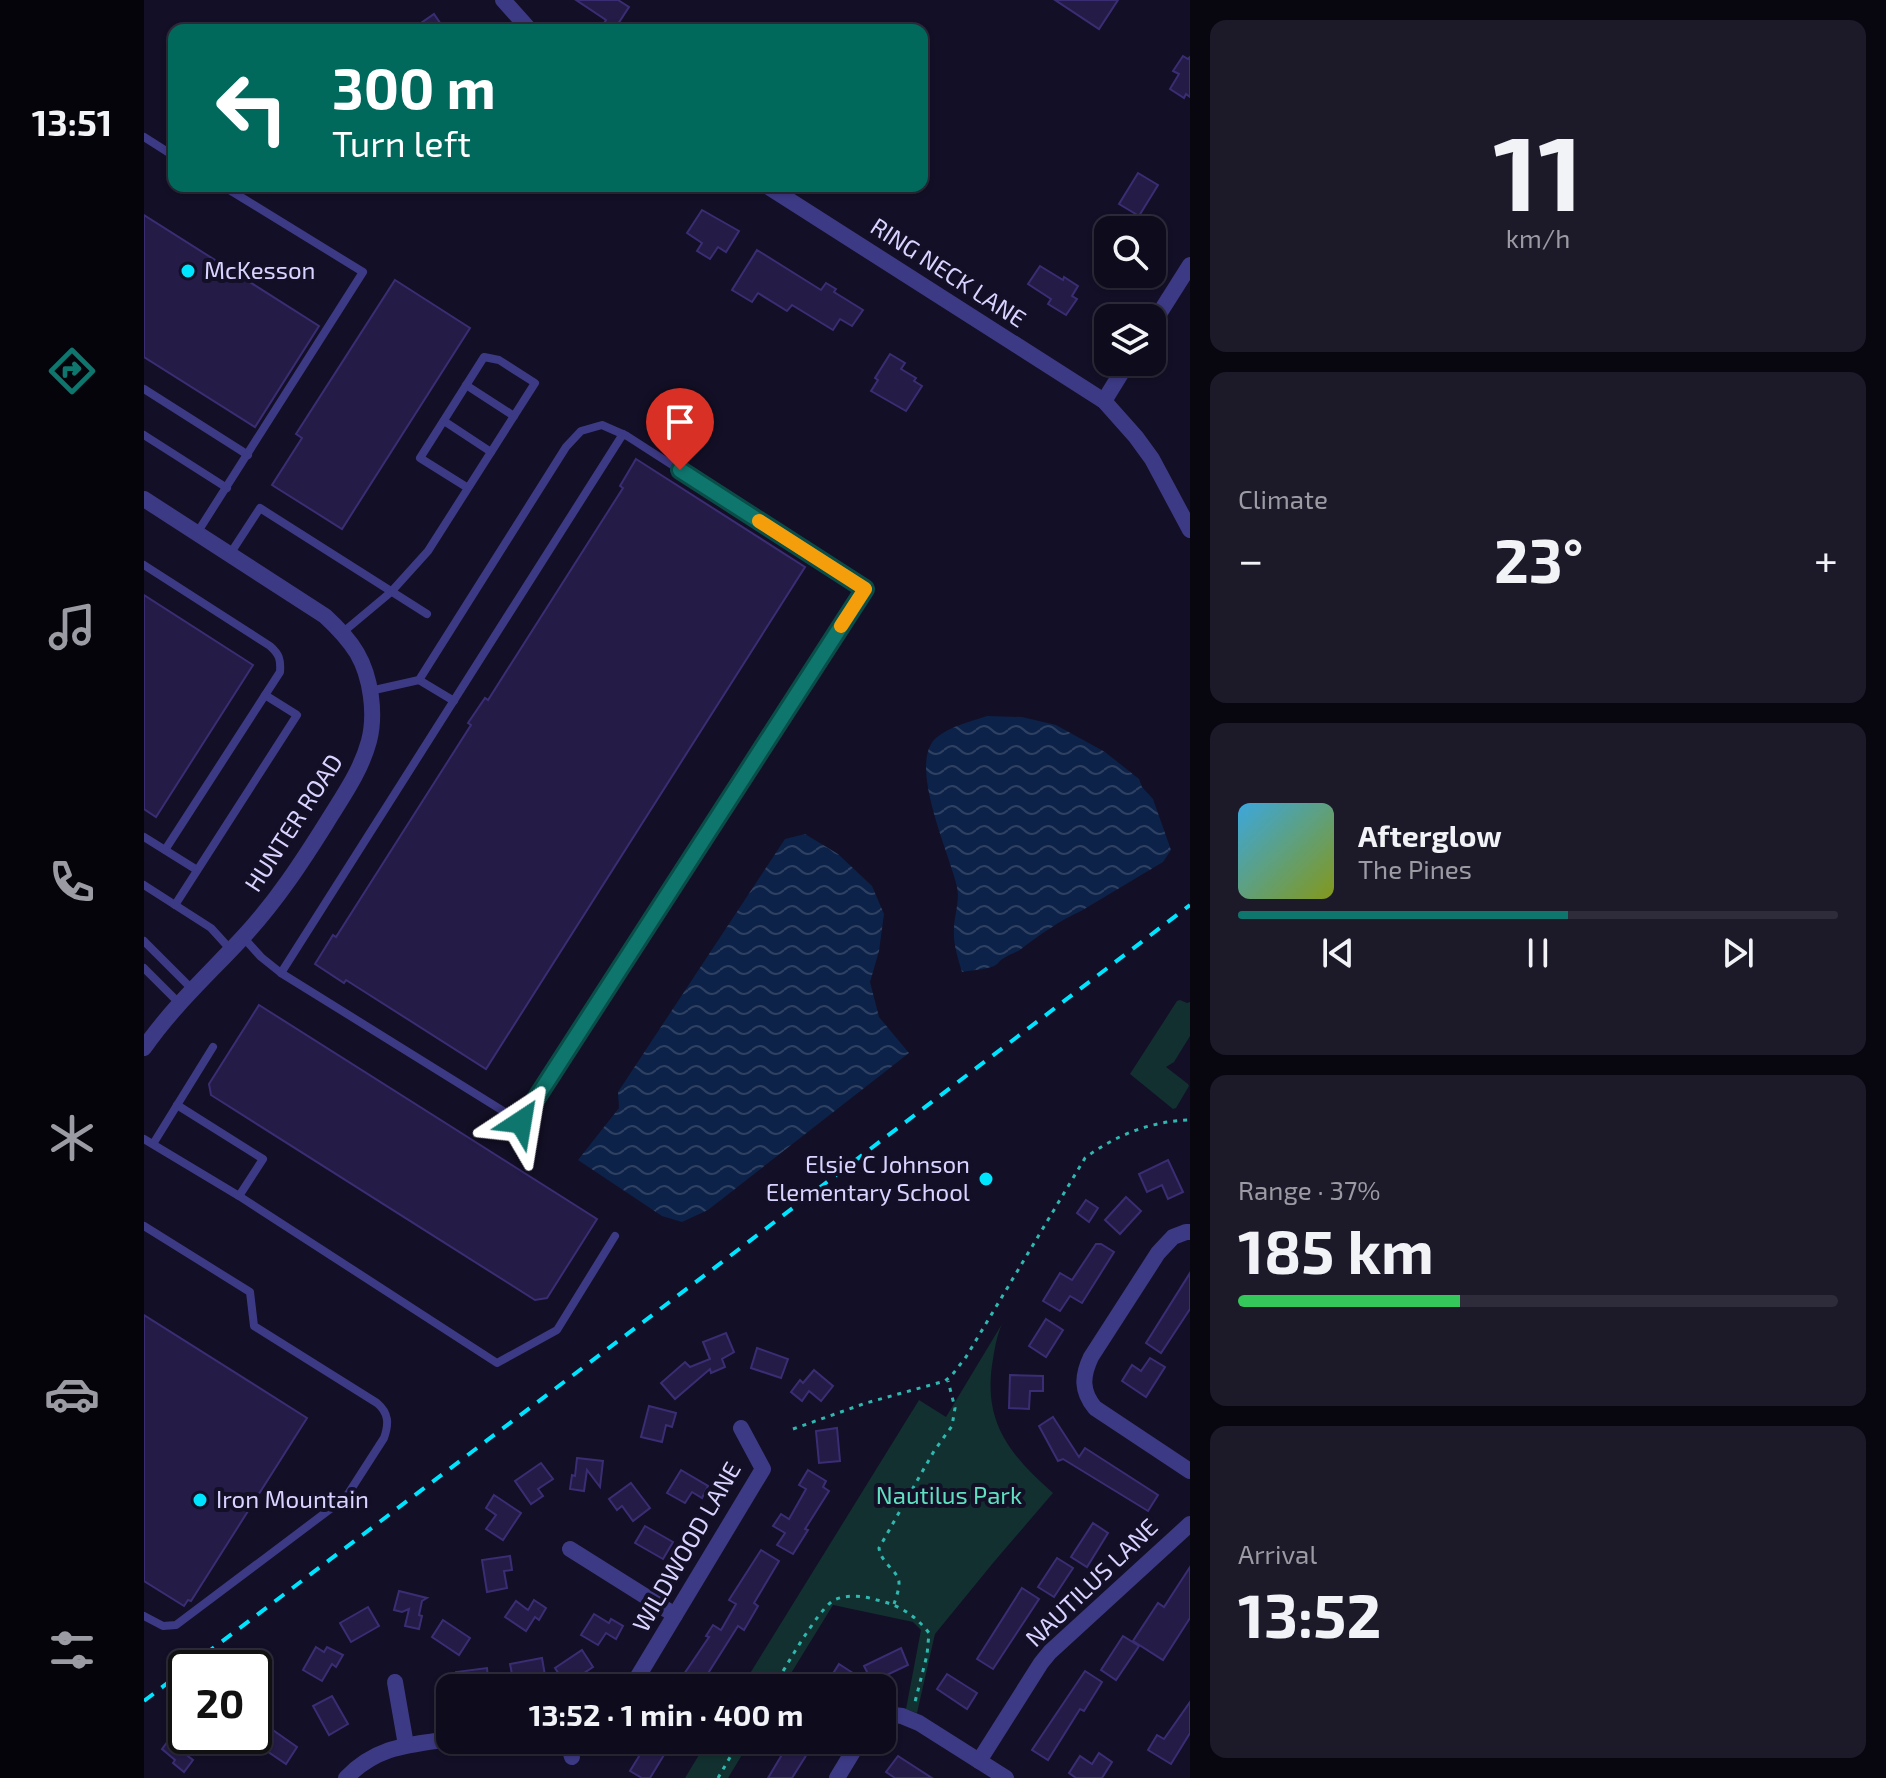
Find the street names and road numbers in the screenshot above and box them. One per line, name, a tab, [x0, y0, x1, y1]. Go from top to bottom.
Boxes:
street label: RING NECK LANE	[866, 211, 1032, 333]
street label: HUNTER ROAD	[238, 748, 348, 896]
street label: WILDWOOD LANE	[625, 1456, 746, 1636]
street label: NAUTILUS LANE	[1019, 1512, 1163, 1652]

